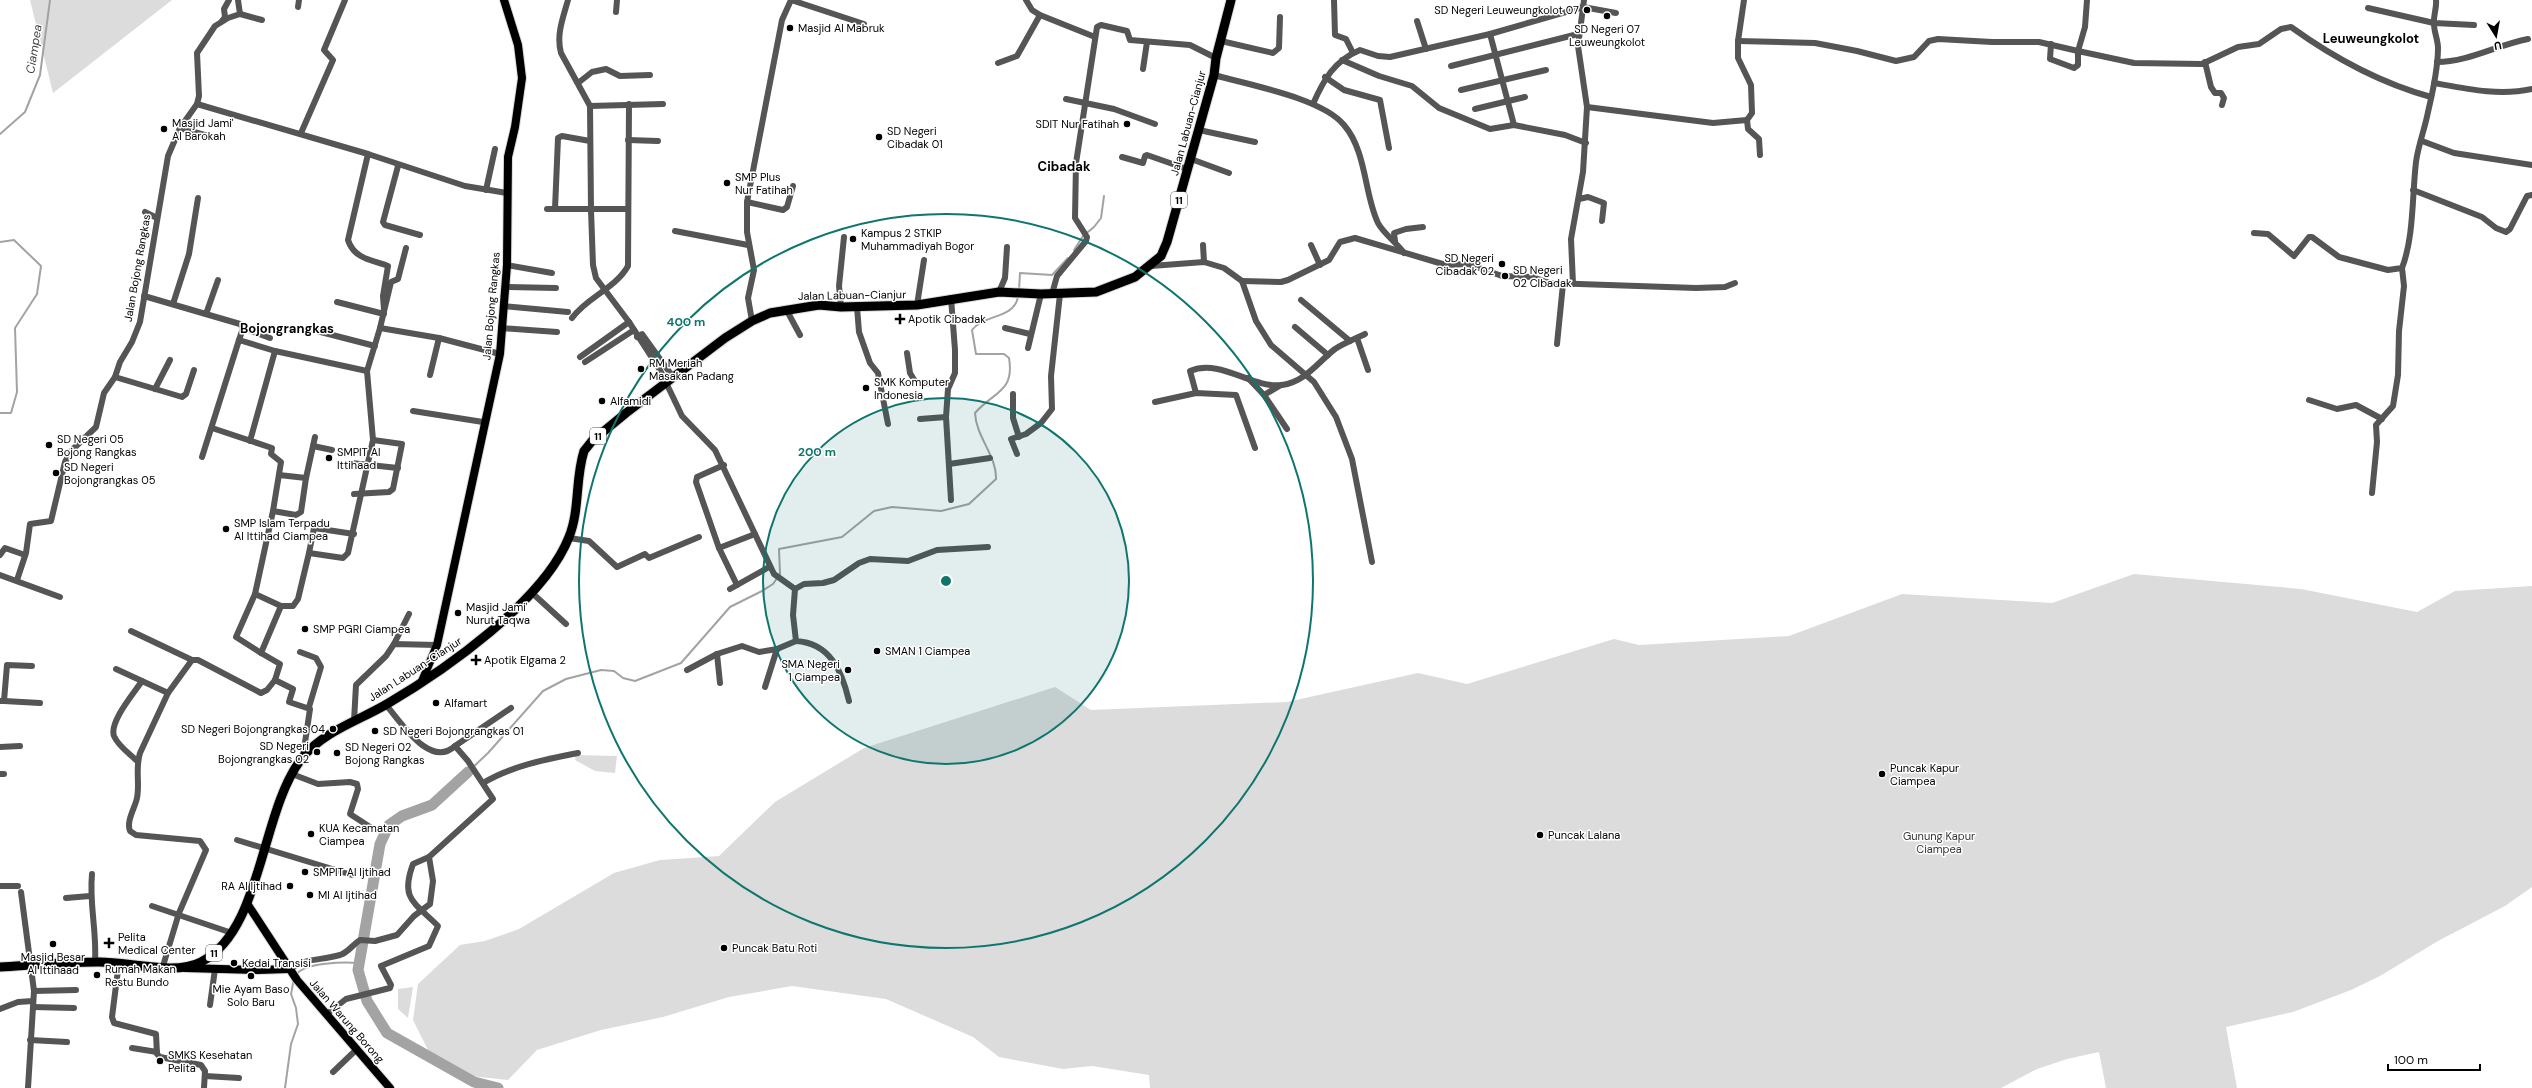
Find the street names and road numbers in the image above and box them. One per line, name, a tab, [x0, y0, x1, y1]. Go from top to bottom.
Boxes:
street label: Jalan Labuan-Cianjur	[1167, 69, 1209, 177]
road number: 11	[1171, 192, 1187, 208]
street label: Jalan Bojong Rangkas	[121, 213, 153, 323]
street label: Jalan Bojong Rangkas	[479, 251, 503, 361]
street label: Jalan Labuan-Cianjur	[798, 287, 906, 303]
road number: 11	[590, 428, 606, 444]
street label: Jalan Labuan-Cianjur	[366, 634, 464, 704]
road number: 11	[206, 945, 222, 961]
street label: Jalan Warung Borong	[307, 976, 387, 1066]

